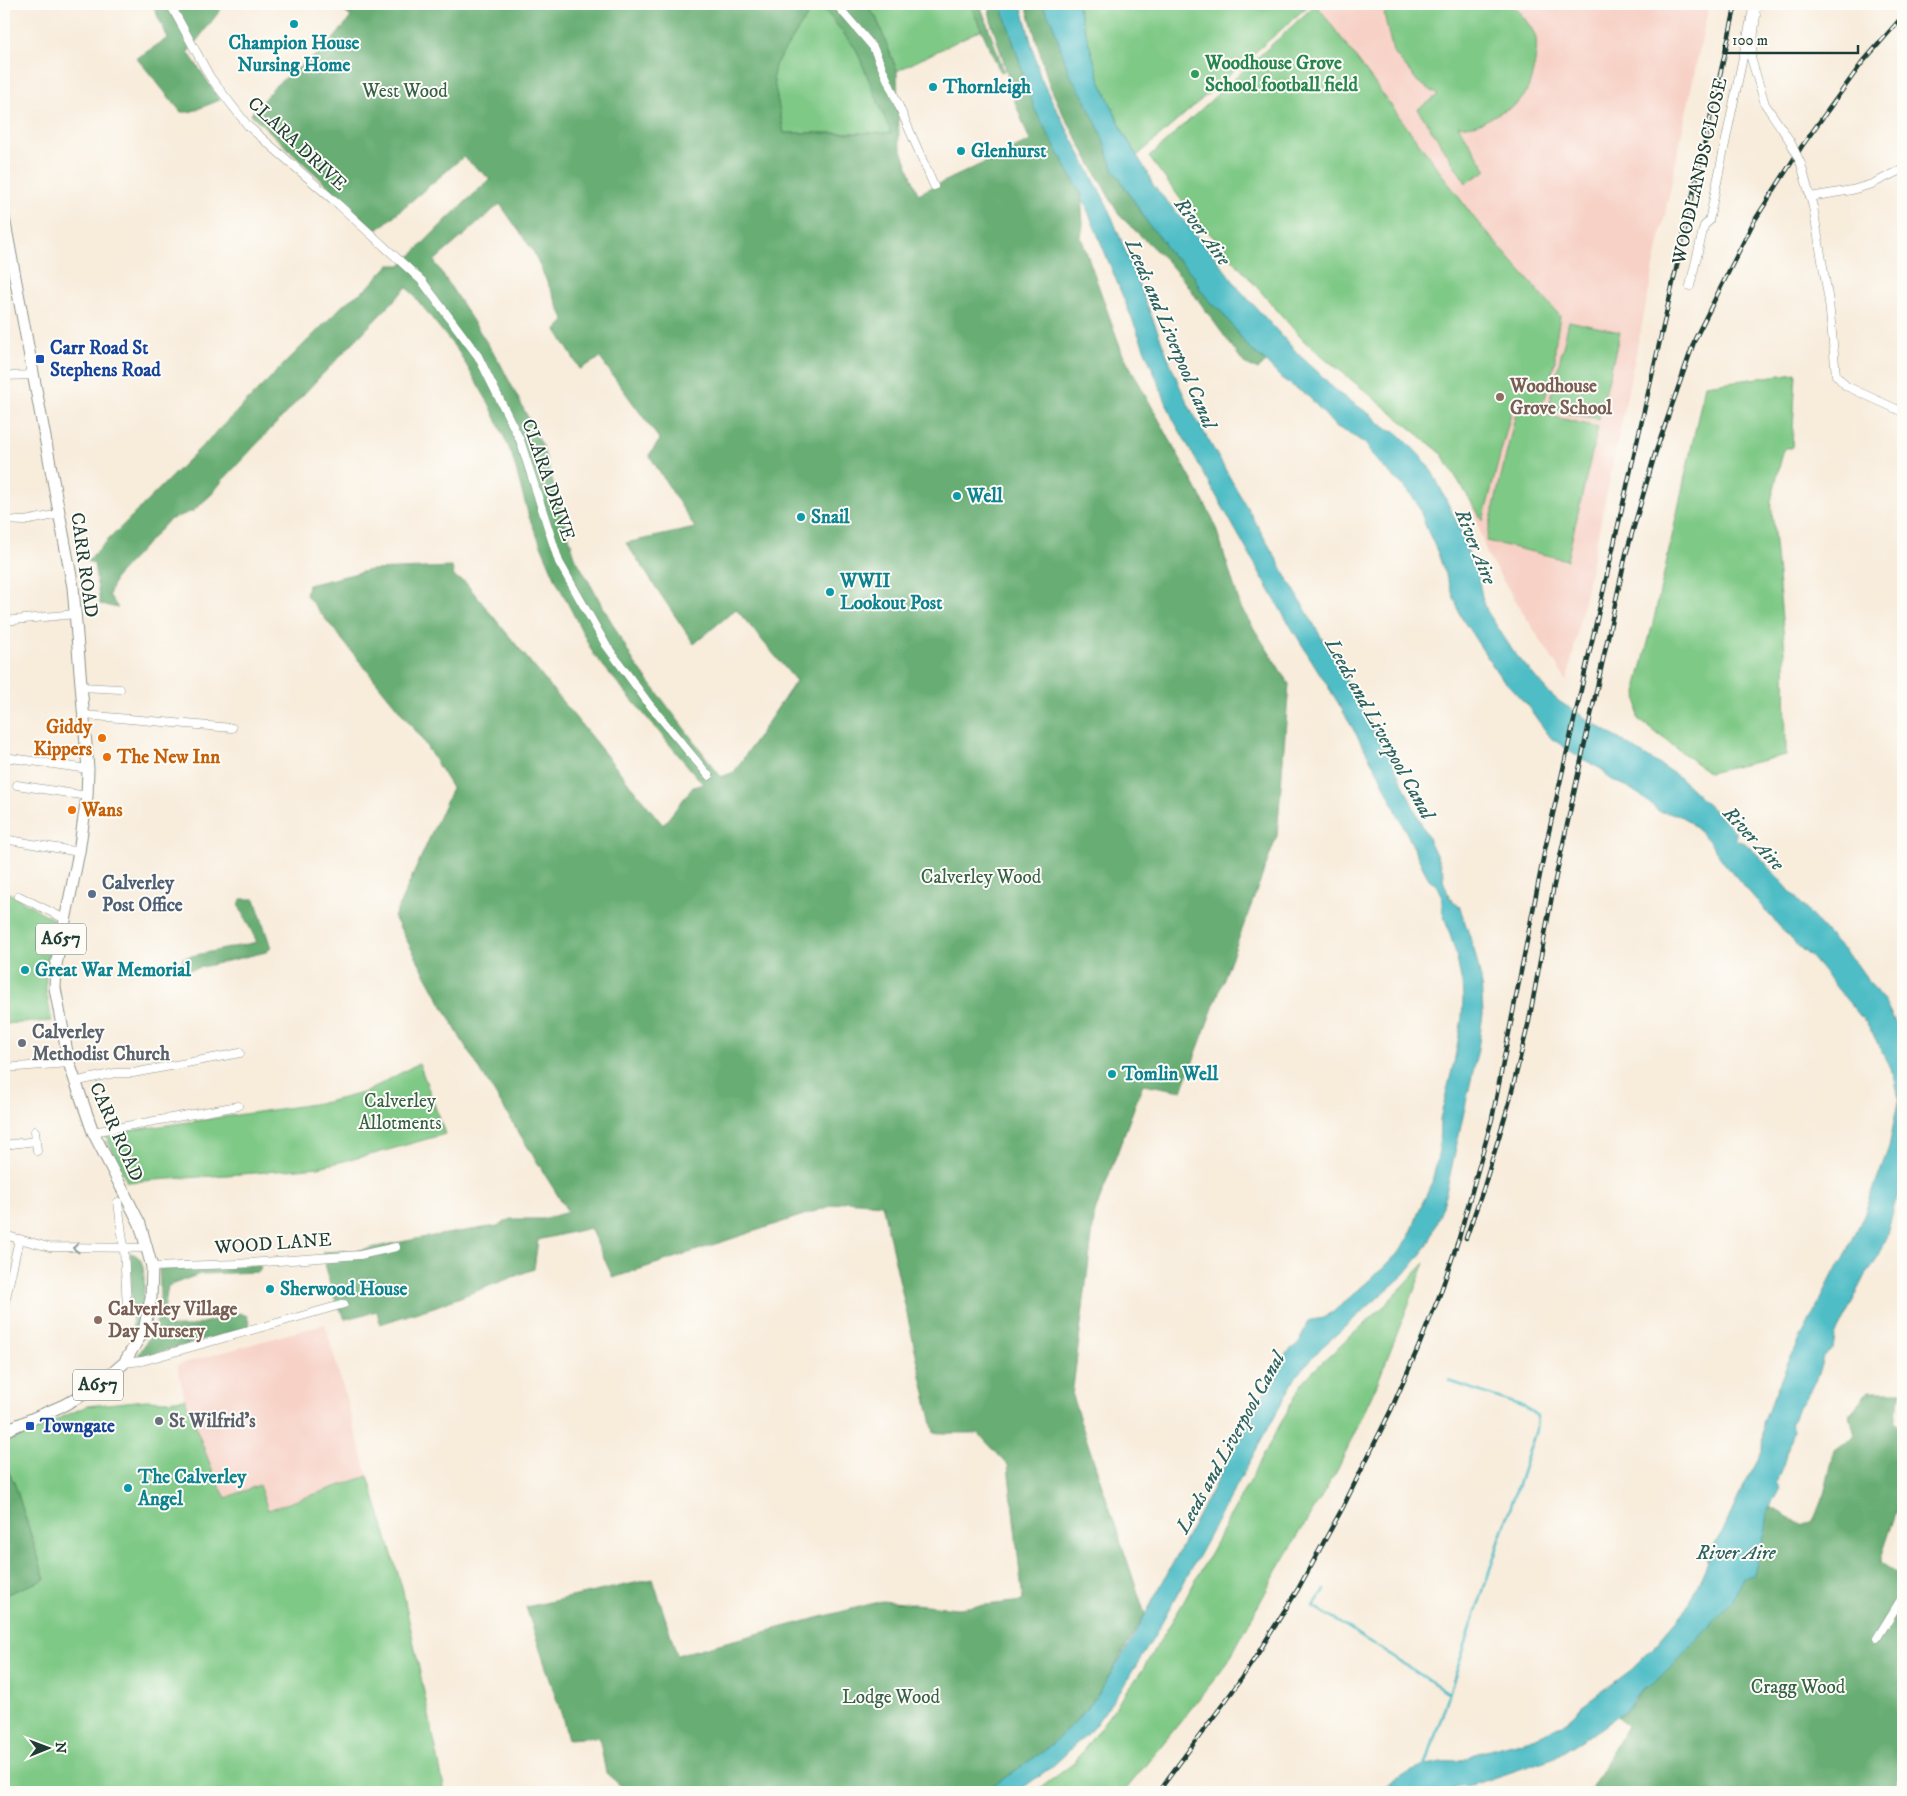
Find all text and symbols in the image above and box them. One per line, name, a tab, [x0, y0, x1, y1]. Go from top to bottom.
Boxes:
marker: Champion House Nursing Home	[288, 18, 300, 30]
scale bar	[1724, 22, 1858, 54]
text: 100 m	[1732, 31, 1768, 50]
place label: Champion House Nursing Home	[229, 32, 360, 77]
place label: Woodhouse Grove School football field	[1204, 52, 1359, 97]
marker: Woodhouse Grove School football field	[1189, 68, 1201, 80]
street label: WOODLANDS CLOSE	[1667, 75, 1733, 268]
place label: Thornleigh	[942, 76, 1032, 99]
park label: West Wood	[361, 80, 448, 103]
marker: Thornleigh	[927, 81, 939, 93]
street label: CLARA DRIVE	[243, 92, 351, 196]
place label: Glenhurst	[971, 140, 1047, 163]
marker: Glenhurst	[955, 145, 967, 157]
water label: River Aire	[1168, 192, 1237, 272]
water label: Leeds and Liverpool Canal	[1118, 235, 1222, 434]
place label: Carr Road St Stephens Road	[50, 337, 161, 382]
marker: Carr Road St Stephens Road	[34, 353, 46, 365]
place label: Woodhouse Grove School	[1509, 375, 1612, 420]
marker: Woodhouse Grove School	[1494, 391, 1506, 403]
street label: CLARA DRIVE	[516, 416, 580, 544]
place label: Well	[966, 485, 1003, 508]
marker: Well	[951, 490, 963, 502]
water label: River Aire	[1448, 505, 1502, 589]
place label: Snail	[811, 506, 850, 529]
street label: CARR ROAD	[65, 511, 103, 619]
marker: Snail	[795, 511, 807, 523]
place label: WWII Lookout Post	[839, 570, 943, 615]
marker: WWII Lookout Post	[824, 586, 836, 598]
water label: Leeds and Liverpool Canal	[1318, 633, 1440, 826]
place label: Giddy Kippers	[33, 716, 93, 761]
marker: Giddy Kippers	[96, 732, 108, 744]
place label: The New Inn	[116, 746, 221, 769]
marker: The New Inn	[101, 751, 113, 763]
place label: Wans	[81, 799, 123, 822]
water label: River Aire	[1716, 801, 1790, 877]
marker: Wans	[66, 804, 78, 816]
park label: Calverley Wood	[921, 866, 1042, 889]
place label: Calverley Post Office	[102, 872, 183, 917]
marker: Calverley Post Office	[86, 888, 98, 900]
road number: A657	[36, 924, 86, 954]
place label: Great War Memorial	[35, 959, 191, 982]
marker: Great War Memorial	[19, 964, 31, 976]
place label: Calverley Methodist Church	[32, 1021, 171, 1066]
marker: Calverley Methodist Church	[16, 1037, 28, 1049]
place label: Tomlin Well	[1121, 1063, 1219, 1086]
marker: Tomlin Well	[1106, 1068, 1118, 1080]
street label: CARR ROAD	[84, 1079, 148, 1185]
park label: Calverley Allotments	[358, 1090, 442, 1135]
street label: WOOD LANE	[213, 1228, 332, 1260]
one-way arrow	[71, 1243, 79, 1253]
place label: Sherwood House	[280, 1278, 408, 1301]
marker: Sherwood House	[264, 1283, 276, 1295]
place label: Calverley Village Day Nursery	[108, 1298, 238, 1343]
marker: Calverley Village Day Nursery	[92, 1314, 104, 1326]
water label: Leeds and Liverpool Canal	[1170, 1346, 1292, 1539]
road number: A657	[73, 1370, 123, 1400]
place label: St Wilfrid's	[169, 1410, 256, 1433]
place label: Towngate	[39, 1415, 115, 1438]
marker: St Wilfrid's	[153, 1415, 165, 1427]
marker: Towngate	[24, 1420, 36, 1432]
place label: The Calverley Angel	[137, 1466, 247, 1511]
marker: The Calverley Angel	[122, 1482, 134, 1494]
water label: River Aire	[1695, 1541, 1777, 1566]
park label: Cragg Wood	[1751, 1676, 1846, 1699]
park label: Lodge Wood	[842, 1686, 941, 1709]
north arrow	[22, 1724, 72, 1774]
text: N	[51, 1742, 69, 1754]

